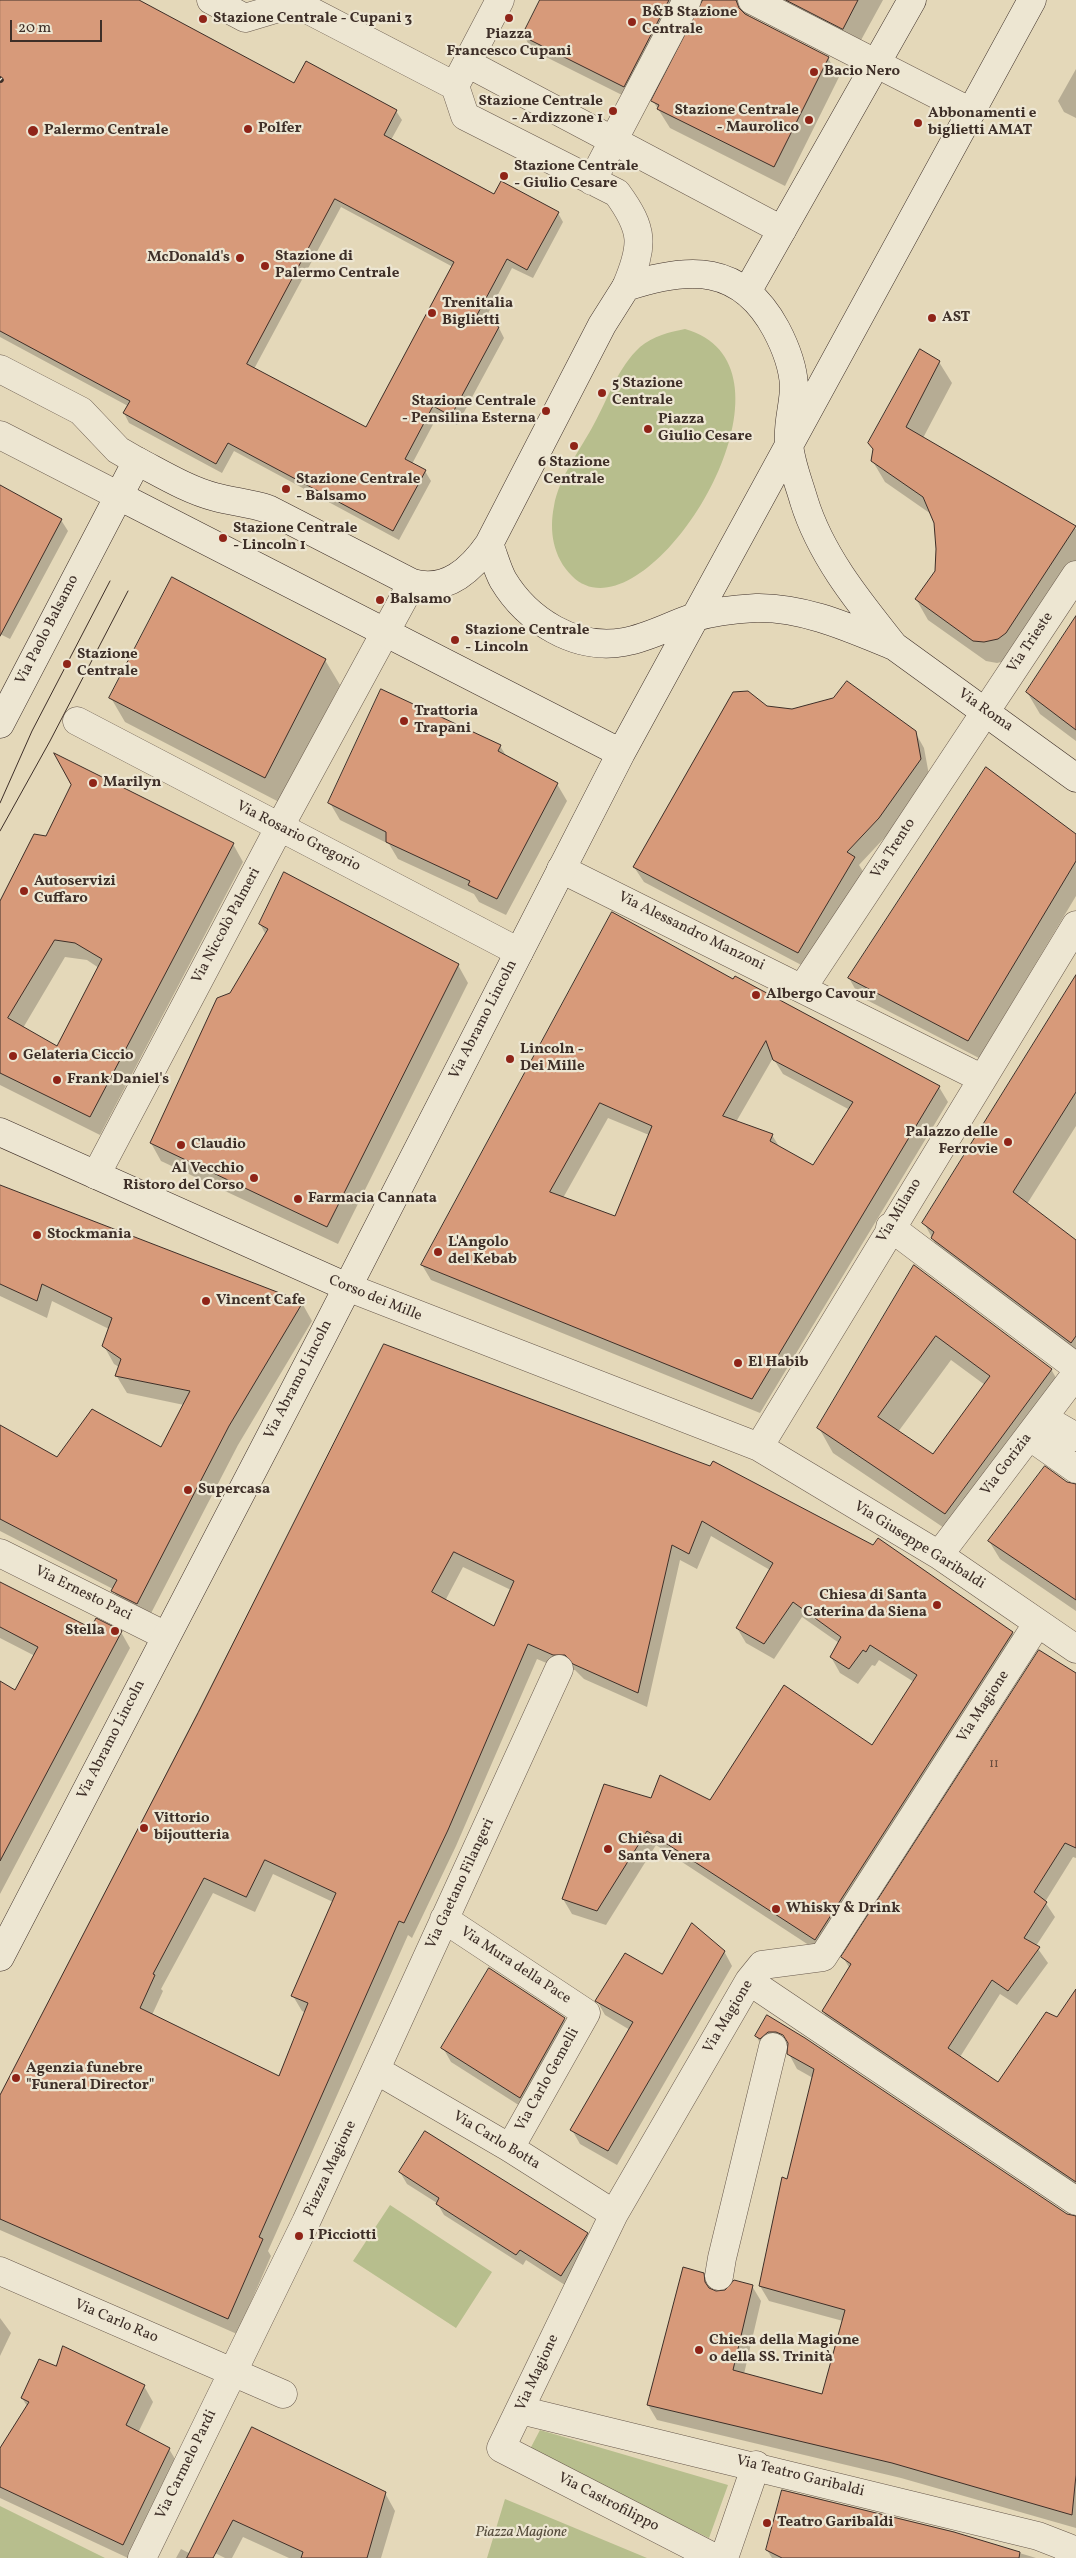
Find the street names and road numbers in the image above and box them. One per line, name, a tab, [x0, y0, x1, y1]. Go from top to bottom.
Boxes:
street label: Via Paolo Balsamo	[13, 572, 83, 688]
street label: Via Trieste	[1004, 609, 1058, 677]
street label: Via Roma	[954, 685, 1016, 737]
street label: Via Rosario Gregorio	[233, 798, 363, 876]
street label: Via Trento	[868, 816, 920, 882]
street label: Via Niccolò Palmeri	[189, 865, 265, 987]
street label: Via Alessandro Manzoni	[615, 889, 767, 975]
street label: Via Abramo Lincoln	[446, 957, 522, 1083]
street label: Via Milano	[874, 1176, 926, 1246]
street label: Corso dei Mille	[326, 1272, 424, 1326]
street label: Via Abramo Lincoln	[261, 1317, 337, 1443]
street label: Via Gorizia	[978, 1430, 1036, 1500]
street label: Via Giuseppe Garibaldi	[850, 1498, 988, 1594]
street label: Via Ernesto Paci	[32, 1563, 134, 1625]
street label: Via Magione	[954, 1668, 1014, 1746]
street label: Via Abramo Lincoln	[74, 1677, 150, 1803]
street label: Via Gaetano Filangeri	[423, 1816, 499, 1952]
street label: Via Mura della Pace	[456, 1923, 574, 2009]
street label: Via Magione	[700, 1977, 758, 2057]
street label: Via Carlo Gemelli	[512, 2025, 584, 2135]
street label: Via Carlo Botta	[449, 2108, 543, 2174]
street label: Piazza Magione	[301, 2118, 361, 2220]
street label: Via Carlo Rao	[71, 2296, 161, 2348]
street label: Via Magione	[512, 2332, 564, 2414]
street label: Via Carmelo Pardi	[153, 2407, 221, 2523]
street label: Via Teatro Garibaldi	[734, 2452, 866, 2502]
street label: Via Castrofilippo	[554, 2470, 662, 2536]

